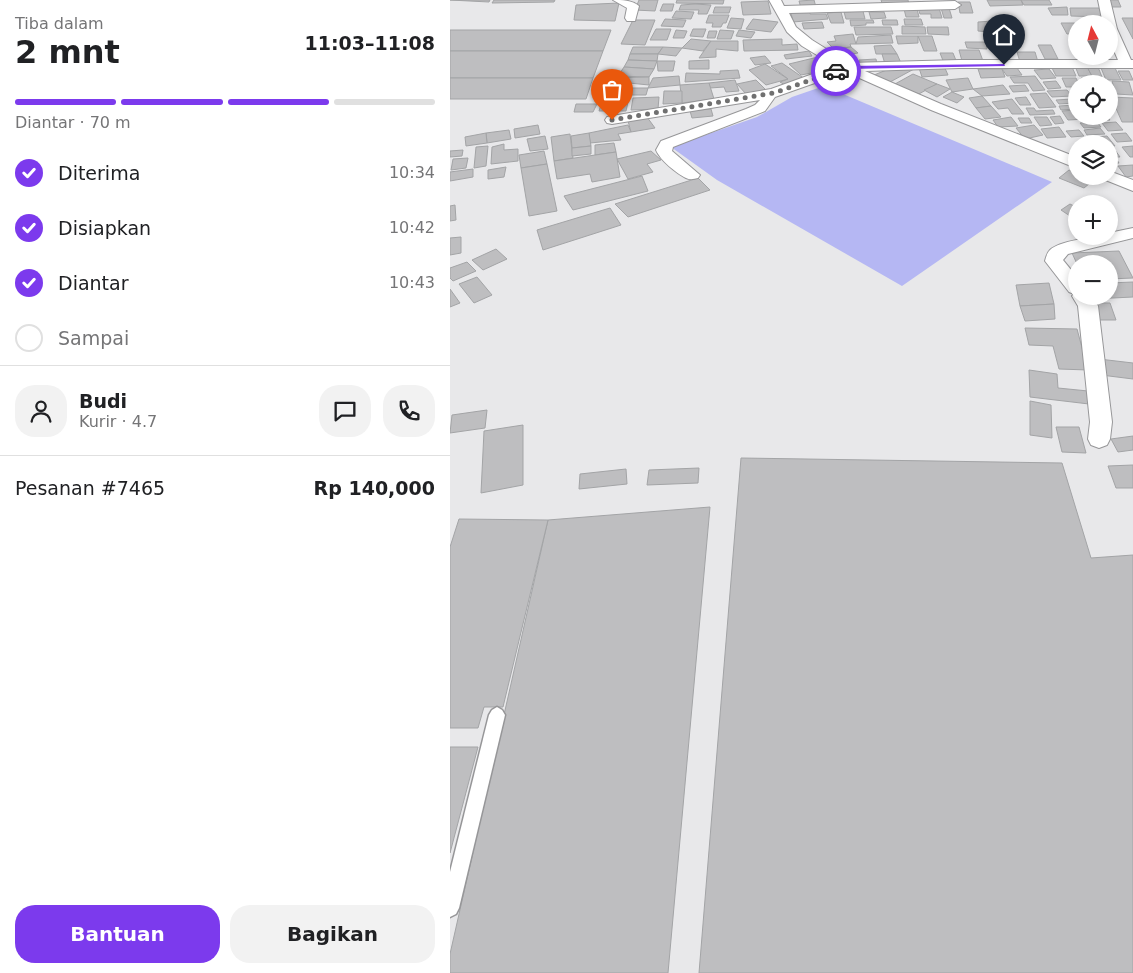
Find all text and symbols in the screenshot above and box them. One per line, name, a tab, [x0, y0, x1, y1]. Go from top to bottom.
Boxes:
text: Tiba dalam	[15, 14, 104, 33]
pin	[983, 14, 1025, 65]
north arrow	[1068, 15, 1118, 65]
map controls	[1068, 15, 1118, 305]
icon: home	[990, 21, 1018, 49]
text: 11:03–11:08	[305, 32, 435, 54]
text: 2 mnt	[15, 33, 120, 71]
courier	[811, 46, 861, 96]
icon: car	[822, 57, 850, 85]
pin	[591, 69, 633, 120]
button: locate	[1068, 75, 1118, 125]
icon: bag	[598, 76, 626, 104]
text: Diantar · 70 m	[15, 113, 131, 132]
button: layers	[1068, 135, 1118, 185]
icon: check	[15, 159, 43, 187]
text: Diterima	[58, 162, 140, 184]
text: 10:34	[389, 163, 435, 182]
button: +	[1068, 195, 1118, 245]
icon: check	[15, 214, 43, 242]
text: Disiapkan	[58, 217, 151, 239]
text: 10:42	[389, 218, 435, 237]
button: −	[1068, 255, 1118, 305]
icon: check	[15, 269, 43, 297]
text: Diantar	[58, 272, 129, 294]
text: 10:43	[389, 273, 435, 292]
text: Sampai	[58, 327, 129, 349]
button: person	[15, 385, 67, 437]
button: chat	[319, 385, 371, 437]
button: phone	[383, 385, 435, 437]
text: Budi	[79, 390, 127, 412]
text: Kurir · 4.7	[79, 412, 157, 431]
text: Pesanan #7465	[15, 477, 165, 499]
text: Rp 140,000	[314, 477, 435, 499]
button: Bantuan	[15, 905, 220, 963]
button: Bagikan	[230, 905, 435, 963]

